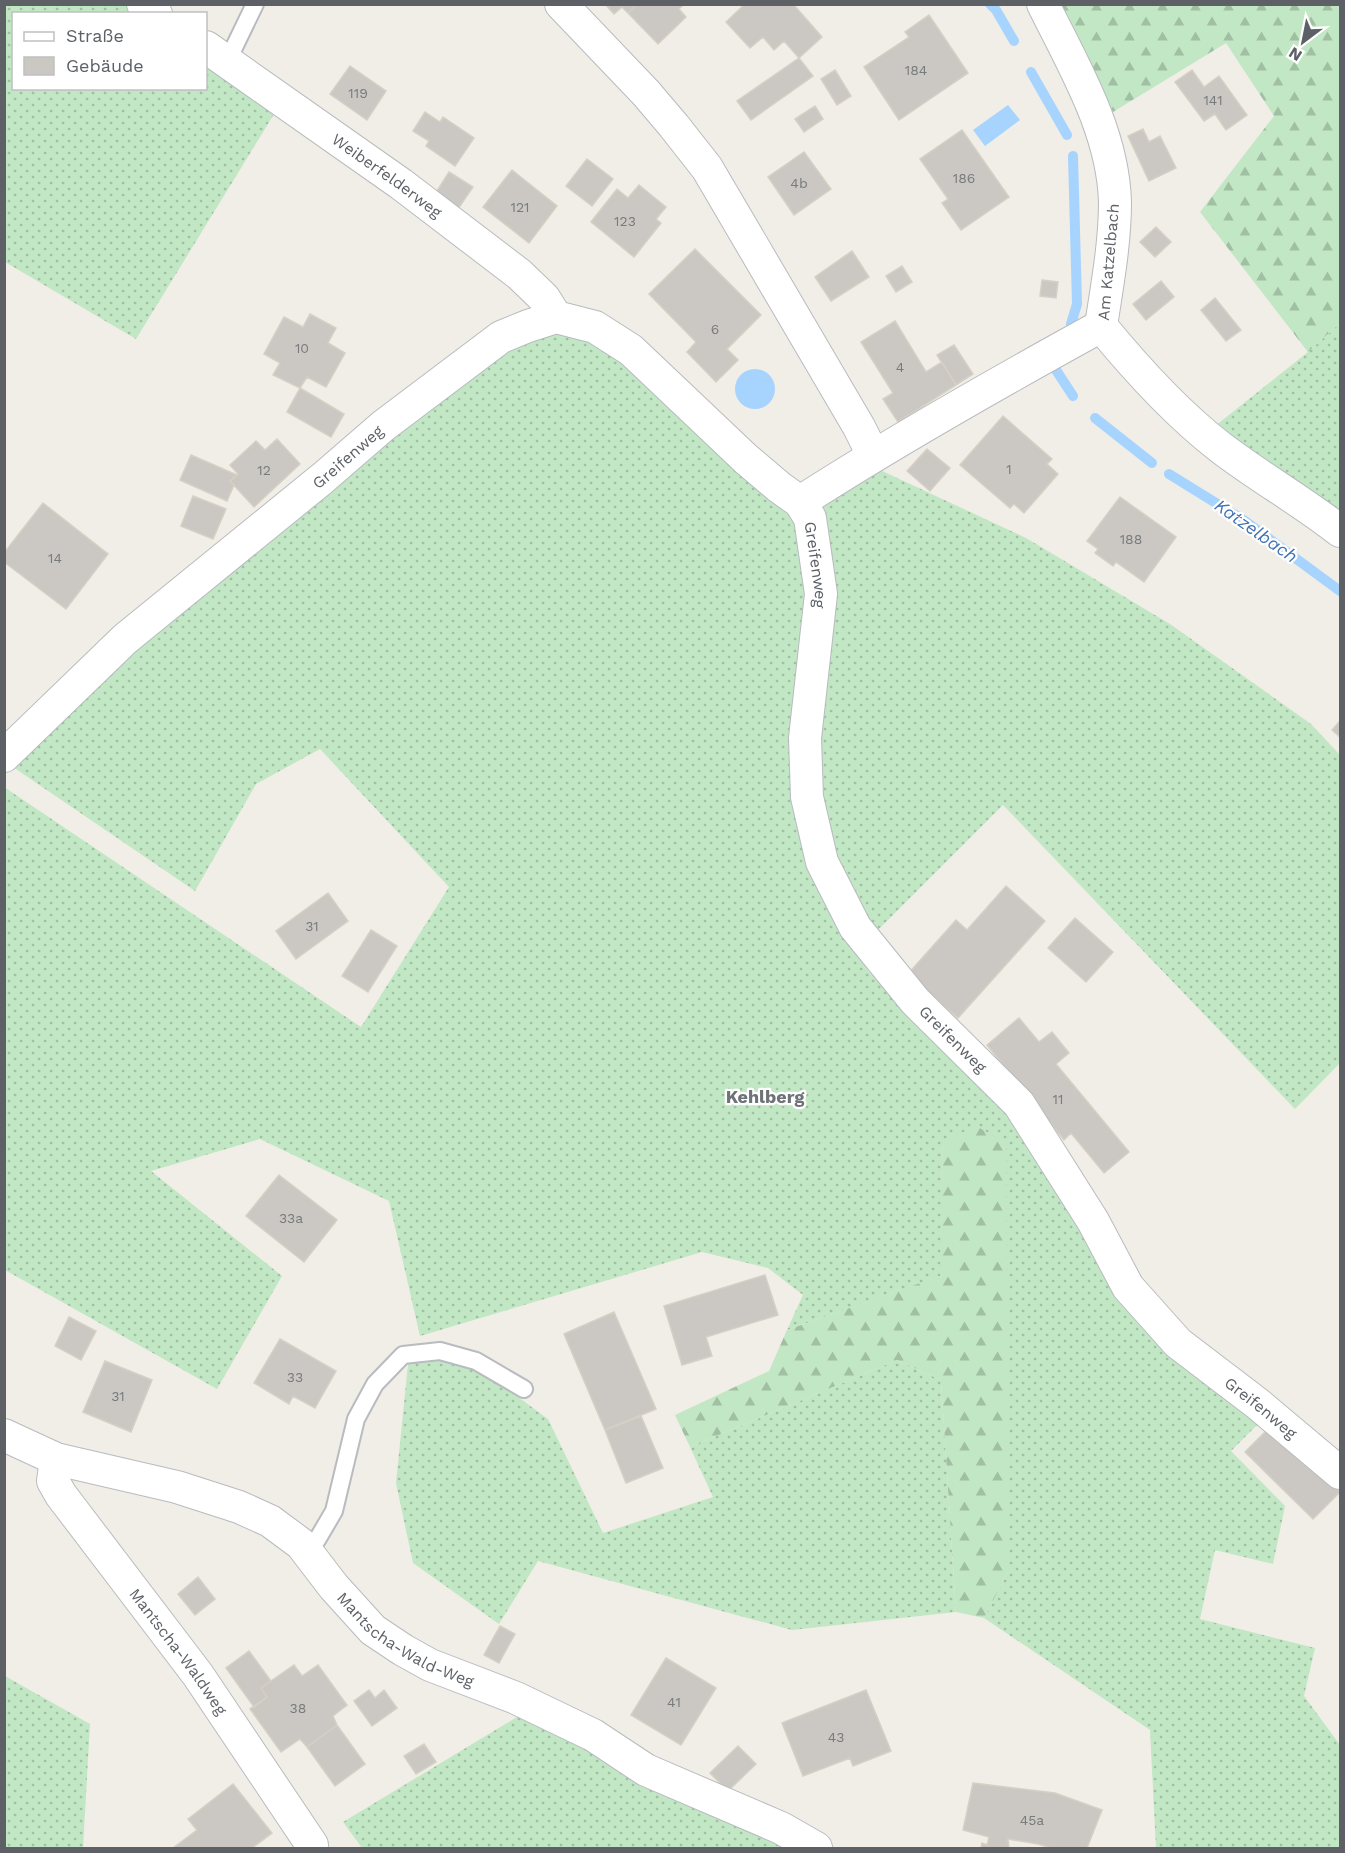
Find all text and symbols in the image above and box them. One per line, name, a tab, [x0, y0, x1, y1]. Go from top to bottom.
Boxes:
legend	[12, 12, 207, 90]
north arrow	[1273, 12, 1333, 72]
text: Straße	[66, 25, 124, 46]
text: N	[1285, 43, 1305, 65]
text: Gebäude	[66, 55, 144, 76]
house number: 184	[905, 62, 927, 78]
house number: 119	[348, 85, 368, 101]
house number: 141	[1203, 92, 1223, 108]
street label: Weiberfelderweg	[328, 130, 446, 222]
house number: 186	[953, 170, 975, 186]
house number: 4b	[790, 175, 808, 191]
house number: 121	[510, 199, 530, 215]
street label: Am Katzelbach	[1094, 203, 1123, 321]
house number: 123	[614, 213, 636, 229]
house number: 6	[711, 321, 719, 337]
house number: 10	[295, 340, 309, 356]
house number: 4	[896, 359, 904, 375]
street label: Greifenweg	[309, 421, 387, 493]
house number: 1	[1006, 461, 1012, 477]
house number: 12	[257, 462, 271, 478]
water label: Katzelbach	[1211, 494, 1302, 567]
street label: Greifenweg	[801, 520, 830, 610]
house number: 188	[1120, 531, 1142, 547]
house number: 14	[48, 550, 62, 566]
house number: 31	[305, 918, 319, 934]
street label: Greifenweg	[915, 1002, 991, 1077]
district label: Kehlberg	[726, 1086, 805, 1107]
house number: 11	[1053, 1091, 1063, 1107]
house number: 33a	[279, 1210, 303, 1226]
house number: 33	[287, 1369, 303, 1385]
street label: Greifenweg	[1221, 1373, 1301, 1443]
house number: 31	[111, 1388, 125, 1404]
street label: Mantscha-Waldweg	[125, 1585, 231, 1719]
street label: Mantscha-Wald-Weg	[333, 1588, 477, 1691]
house number: 41	[667, 1694, 681, 1710]
house number: 38	[290, 1700, 306, 1716]
house number: 43	[828, 1729, 844, 1745]
house number: 45a	[1020, 1812, 1044, 1828]

